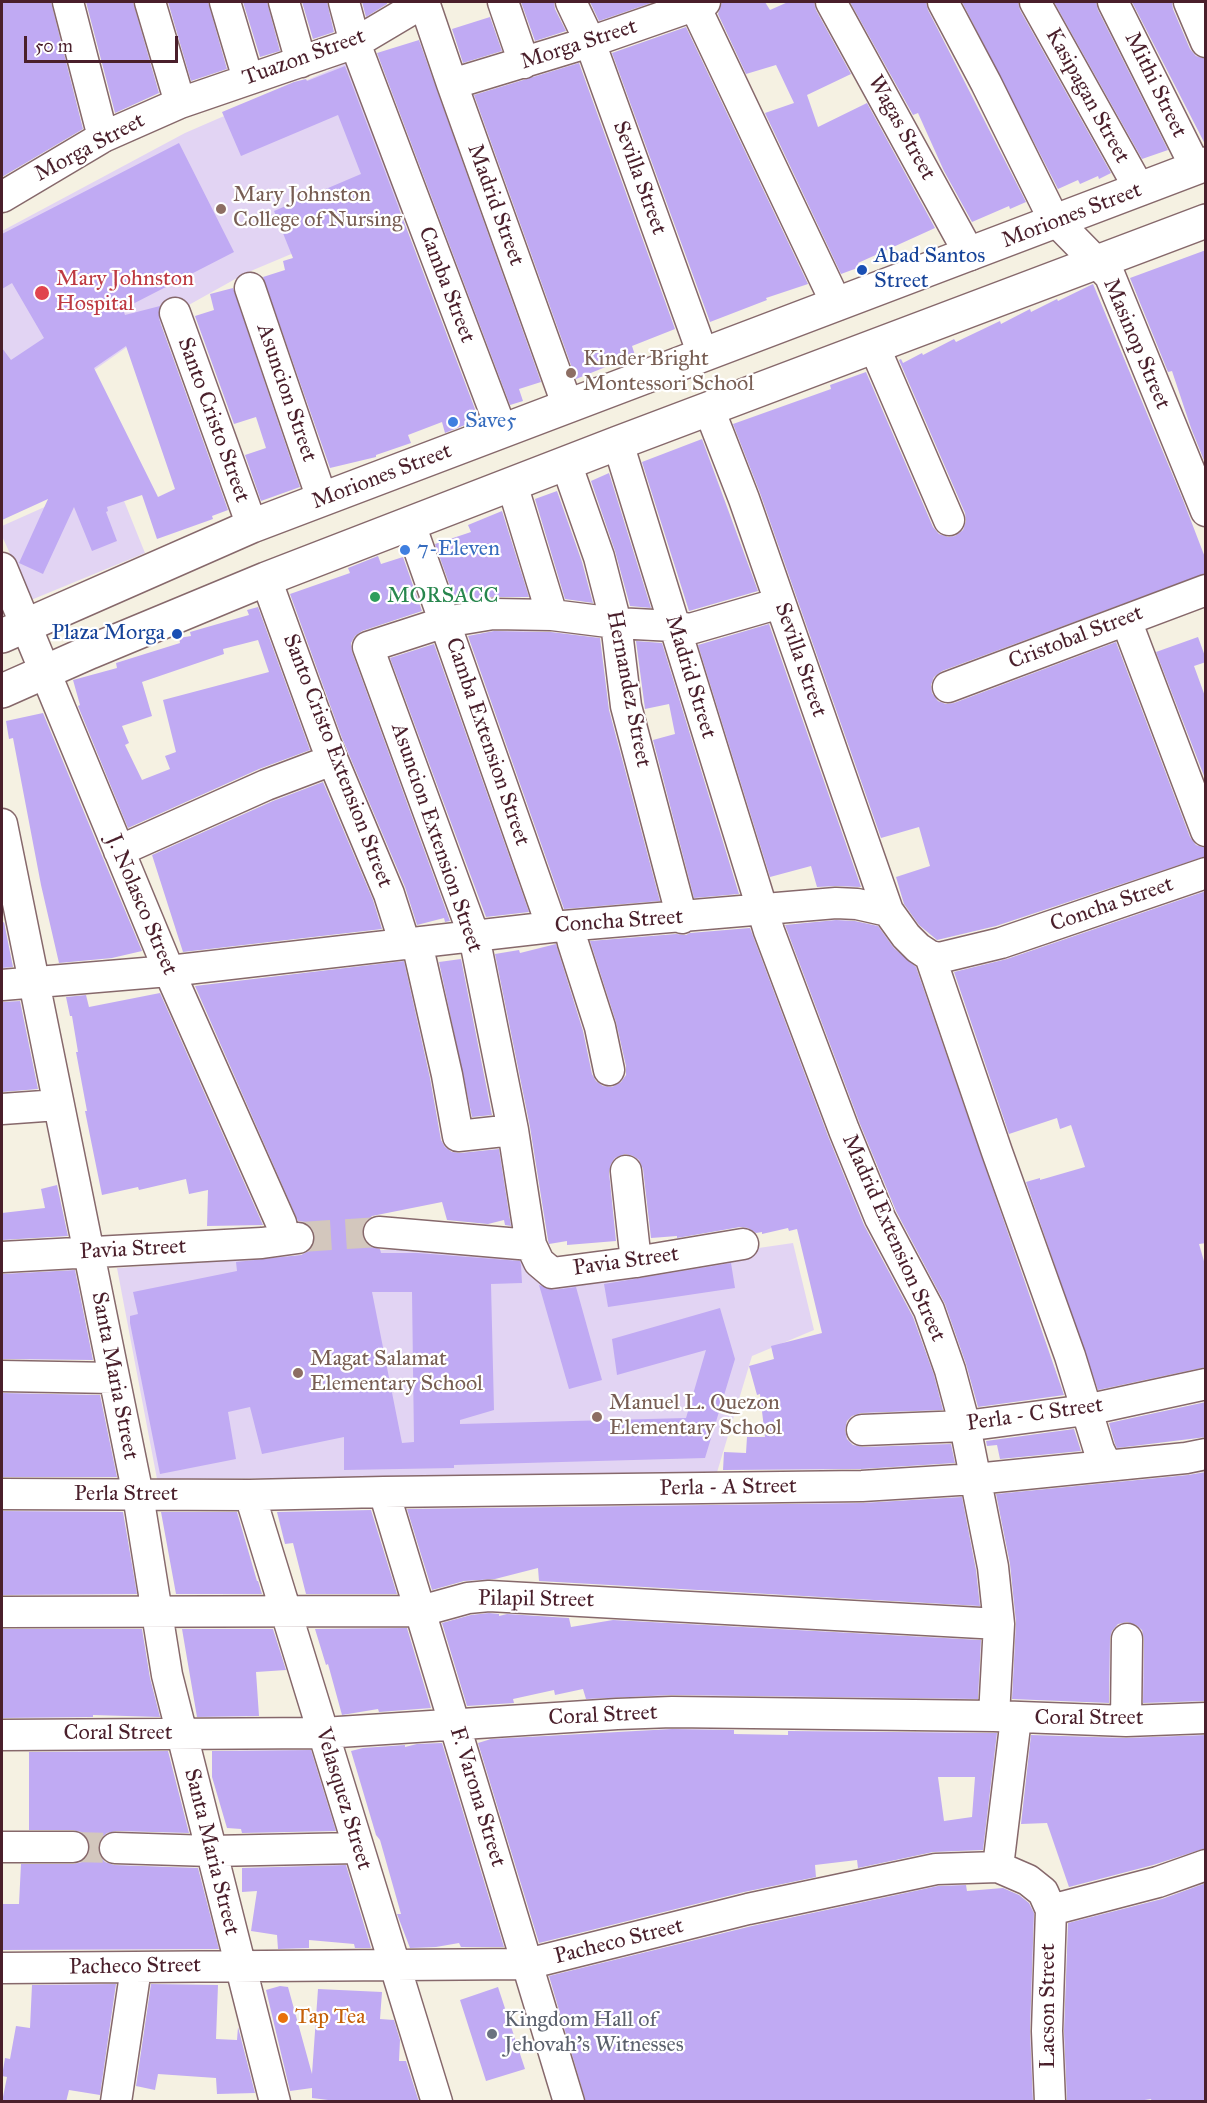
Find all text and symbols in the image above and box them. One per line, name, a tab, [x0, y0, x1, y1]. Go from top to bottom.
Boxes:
street label: Morga Street	[517, 14, 641, 76]
scale bar	[27, 24, 182, 62]
street label: Tuazon Street	[239, 24, 369, 92]
street label: Kasipagan Street	[1039, 24, 1135, 168]
street label: Mithi Street	[1118, 28, 1192, 142]
text: 50 m	[35, 35, 73, 57]
street label: Wagas Street	[861, 71, 941, 185]
street label: Morga Street	[30, 108, 150, 188]
street label: Sevilla Street	[606, 118, 672, 238]
street label: Madrid Street	[461, 141, 529, 269]
street label: Moriones Street	[998, 177, 1146, 255]
place label: Mary Johnston College of Nursing	[233, 183, 402, 234]
marker: Mary Johnston College of Nursing	[214, 202, 228, 216]
street label: Camba Street	[412, 223, 480, 347]
place label: Abad Santos Street	[874, 244, 985, 296]
marker: Abad Santos Street	[855, 263, 869, 277]
place label: Mary Johnston Hospital	[56, 267, 194, 318]
street label: Masinop Street	[1097, 275, 1175, 413]
marker: Mary Johnston Hospital	[33, 284, 51, 302]
street label: Asuncion Street	[250, 321, 322, 465]
street label: Santo Cristo Street	[171, 334, 255, 506]
place label: Kinder Bright Montessori School	[583, 347, 754, 398]
marker: Kinder Bright Montessori School	[564, 366, 578, 380]
place label: Save5	[465, 409, 516, 435]
marker: Save5	[446, 415, 460, 429]
street label: Moriones Street	[308, 438, 456, 516]
place label: 7-Eleven	[417, 537, 500, 563]
marker: 7-Eleven	[398, 543, 412, 557]
place label: MORSACC	[387, 584, 498, 610]
marker: MORSACC	[368, 590, 382, 604]
street label: Sevilla Street	[768, 599, 832, 721]
street label: Cristobal Street	[1005, 600, 1147, 676]
street label: Hernandez Street	[600, 608, 656, 770]
street label: Madrid Street	[659, 612, 721, 742]
place label: Plaza Morga	[52, 621, 165, 647]
marker: Plaza Morga	[170, 627, 184, 641]
street label: Santo Cristo Extension Street	[276, 630, 398, 892]
street label: Camba Extension Street	[439, 635, 535, 849]
street label: Asuncion Extension Street	[384, 720, 488, 956]
street label: J. Nolasco Street	[99, 831, 183, 979]
street label: Concha Street	[1047, 872, 1177, 938]
street label: Concha Street	[554, 904, 684, 940]
street label: Madrid Extension Street	[835, 1130, 951, 1346]
street label: Pavia Street	[79, 1234, 187, 1266]
street label: Pavia Street	[571, 1242, 681, 1282]
street label: Santa Maria Street	[85, 1290, 143, 1462]
place label: Magat Salamat Elementary School	[310, 1347, 483, 1398]
marker: Magat Salamat Elementary School	[291, 1366, 305, 1380]
place label: Manuel L. Quezon Elementary School	[609, 1391, 782, 1442]
street label: Perla - C Street	[965, 1392, 1105, 1438]
marker: Manuel L. Quezon Elementary School	[590, 1410, 604, 1424]
street label: Perla - A Street	[659, 1474, 797, 1502]
street label: Perla Street	[74, 1482, 178, 1508]
street label: Pilapil Street	[478, 1586, 594, 1614]
street label: Coral Street	[548, 1700, 658, 1732]
street label: Coral Street	[1034, 1706, 1144, 1732]
street label: Coral Street	[63, 1721, 173, 1747]
street label: F. Varona Street	[443, 1724, 511, 1870]
street label: Velasquez Street	[309, 1725, 377, 1873]
street label: Santa Maria Street	[178, 1766, 244, 1938]
street label: Pacheco Street	[552, 1913, 686, 1971]
street label: Lacson Street	[1036, 1943, 1062, 2069]
street label: Pacheco Street	[69, 1953, 201, 1981]
place label: Tap Tea	[295, 2005, 366, 2031]
place label: Kingdom Hall of Jehovah's Witnesses	[504, 2008, 684, 2060]
marker: Tap Tea	[276, 2011, 290, 2025]
marker: Kingdom Hall of Jehovah's Witnesses	[485, 2027, 499, 2041]

